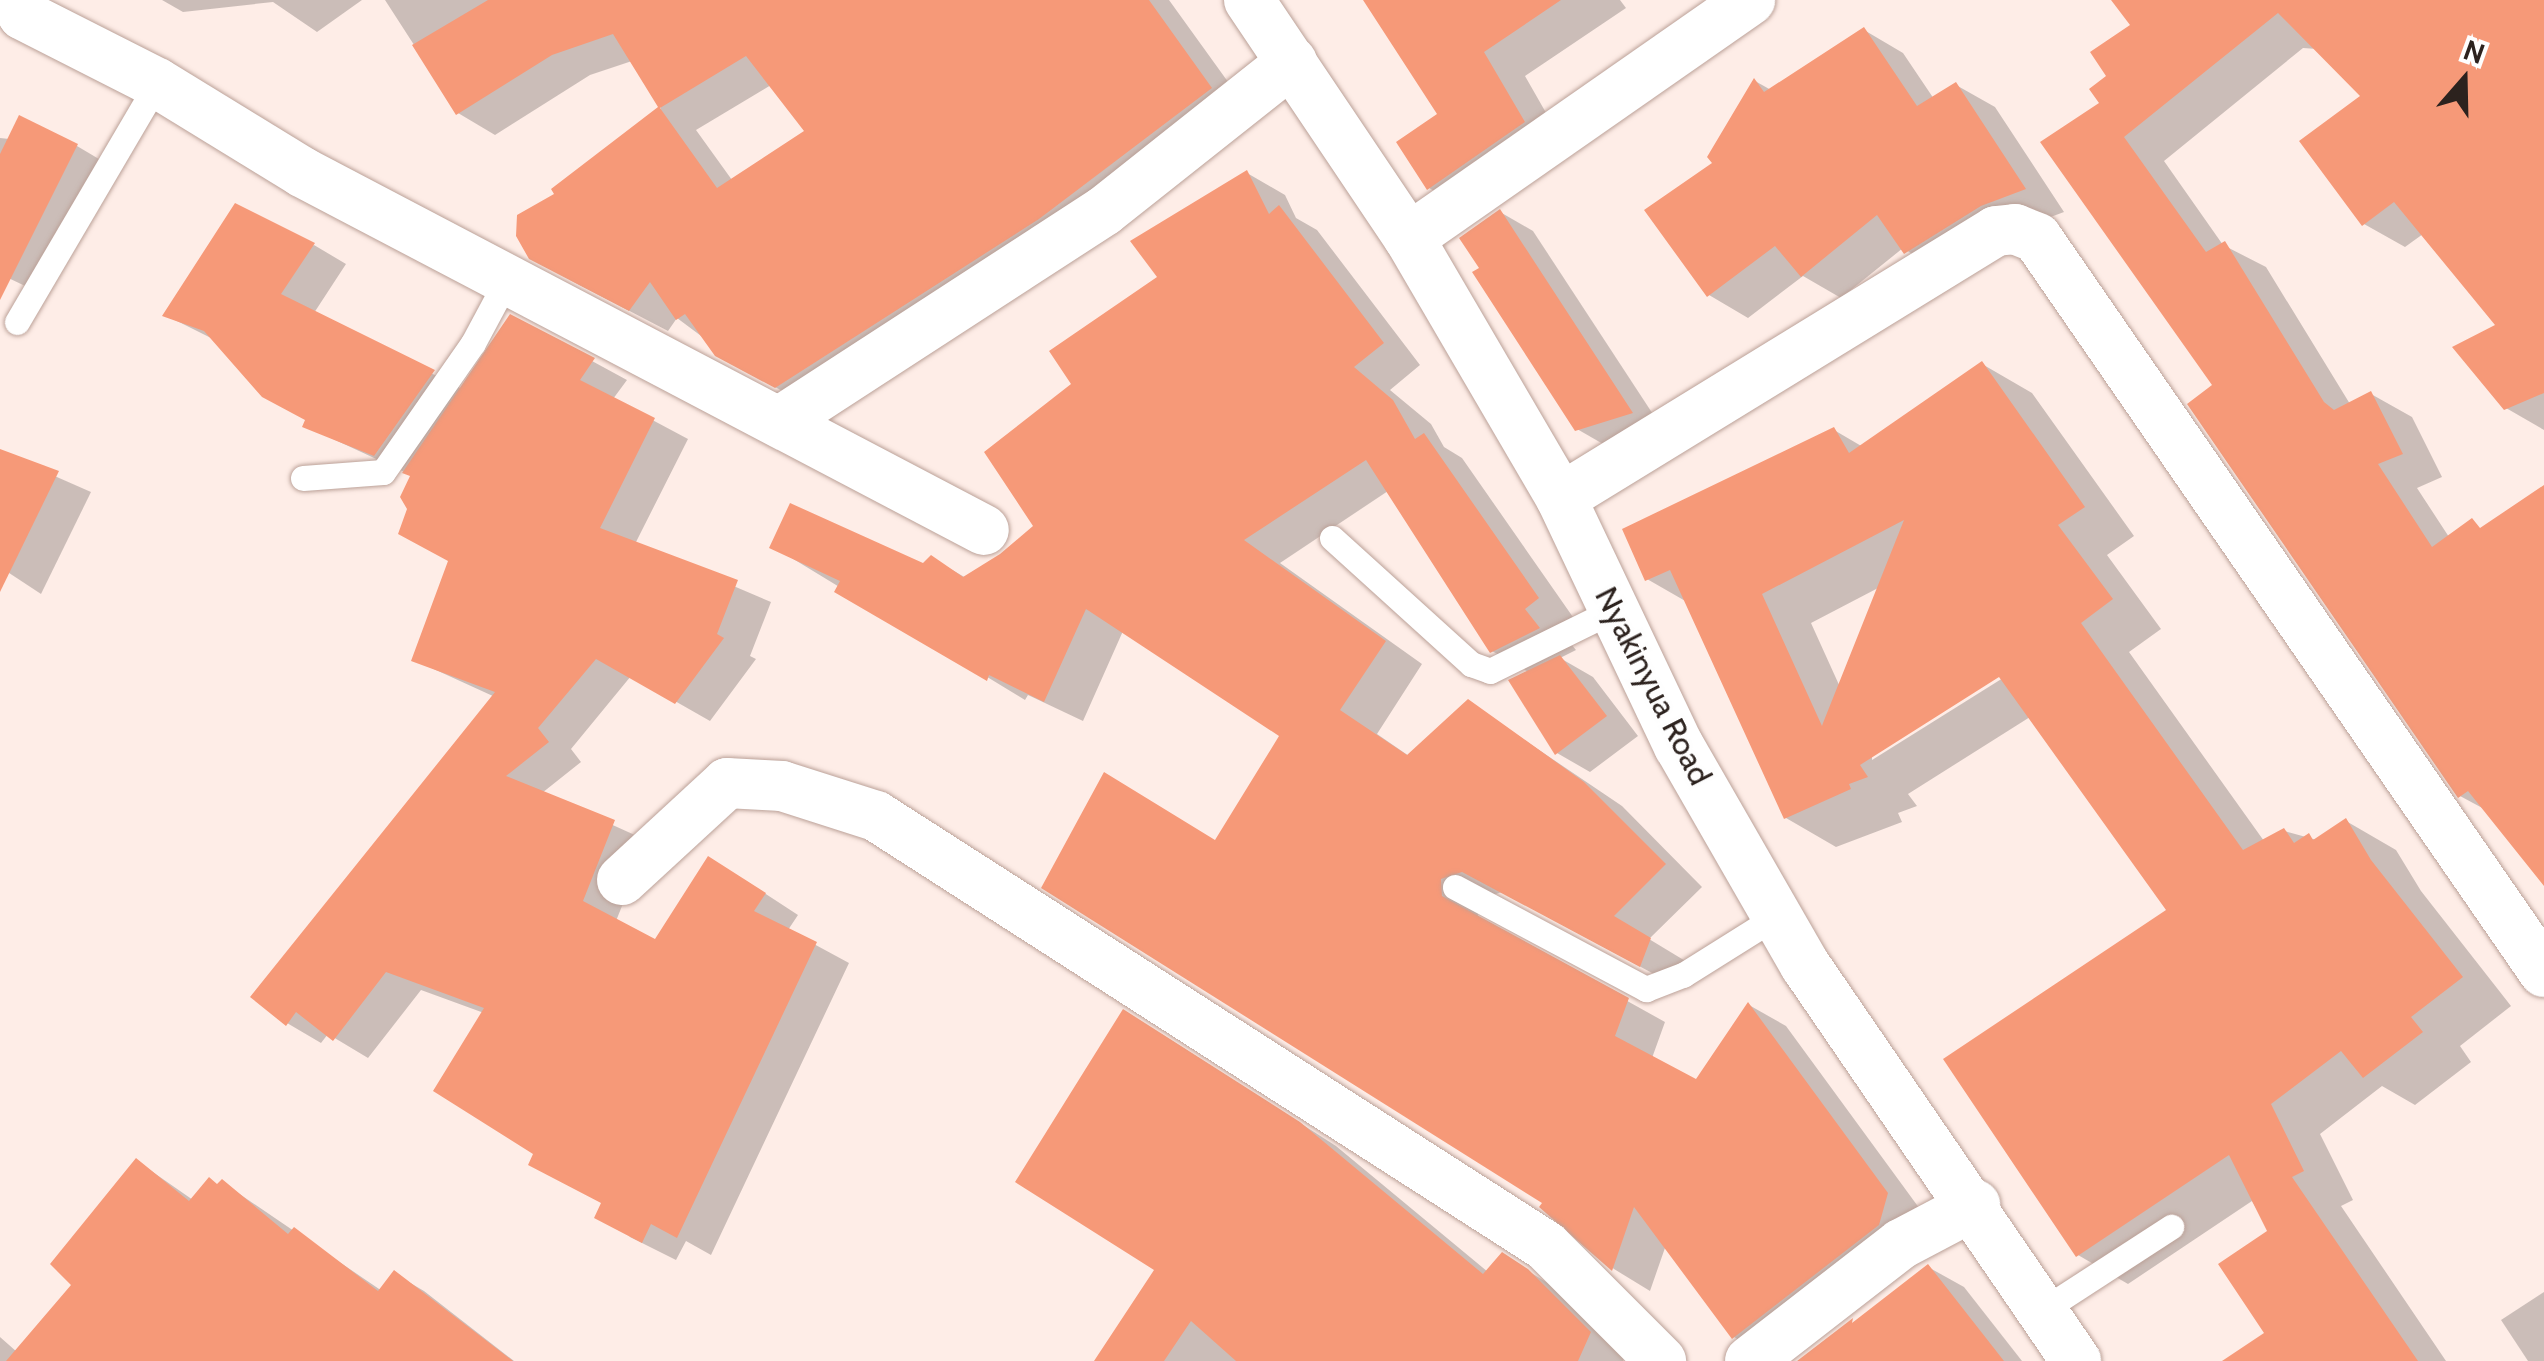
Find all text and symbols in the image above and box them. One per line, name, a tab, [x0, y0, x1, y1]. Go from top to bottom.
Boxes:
north arrow	[2414, 30, 2514, 130]
text: N	[2459, 32, 2489, 71]
street label: Nyakinyua Road	[1587, 581, 1719, 791]

